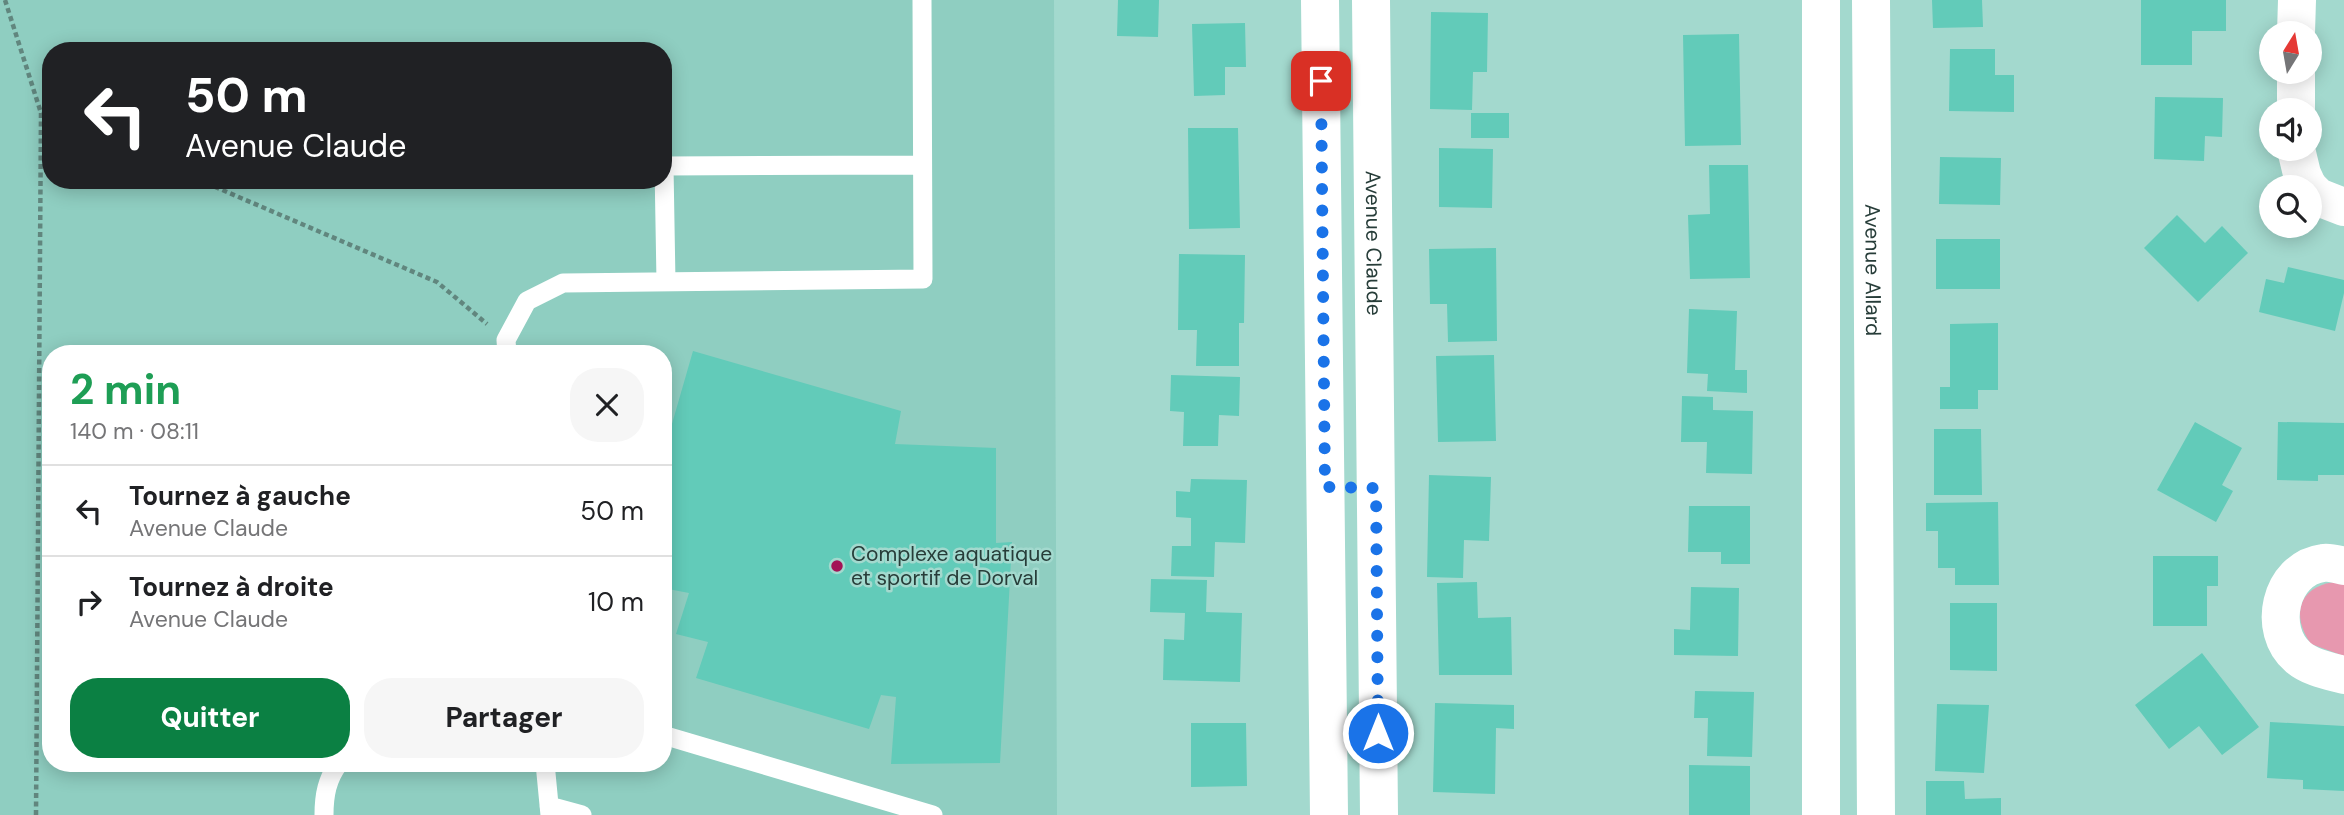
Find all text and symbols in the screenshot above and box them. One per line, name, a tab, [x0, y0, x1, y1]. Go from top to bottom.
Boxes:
north arrow	[2259, 21, 2322, 84]
map controls	[2259, 21, 2322, 238]
pin	[1291, 51, 1351, 111]
icon: arrive	[1302, 62, 1340, 100]
text: 50 m	[185, 63, 308, 127]
icon: left	[70, 70, 161, 161]
button: sound	[2259, 98, 2322, 161]
text: Avenue Claude	[185, 125, 406, 167]
street label: Avenue Claude	[1359, 170, 1388, 316]
button: search	[2259, 175, 2322, 238]
street label: Avenue Allard	[1858, 204, 1887, 336]
text: 2 min	[70, 362, 181, 417]
button: close	[570, 368, 644, 442]
text: 140 m · 08:11	[70, 416, 199, 446]
text: Tournez à gauche	[129, 479, 351, 513]
icon: left	[70, 492, 108, 530]
text: 50 m	[580, 494, 644, 528]
text: Avenue Claude	[129, 513, 288, 543]
place label: Complexe aquatique et sportif de Dorval	[851, 540, 1052, 592]
marker: Complexe aquatique et sportif de Dorval	[829, 558, 845, 574]
text: Tournez à droite	[129, 570, 334, 604]
icon: right	[70, 583, 108, 621]
text: 10 m	[588, 585, 644, 619]
text: Avenue Claude	[129, 604, 288, 634]
button: Quitter	[70, 678, 350, 758]
button: Partager	[364, 678, 644, 758]
position arrow	[1341, 696, 1415, 770]

